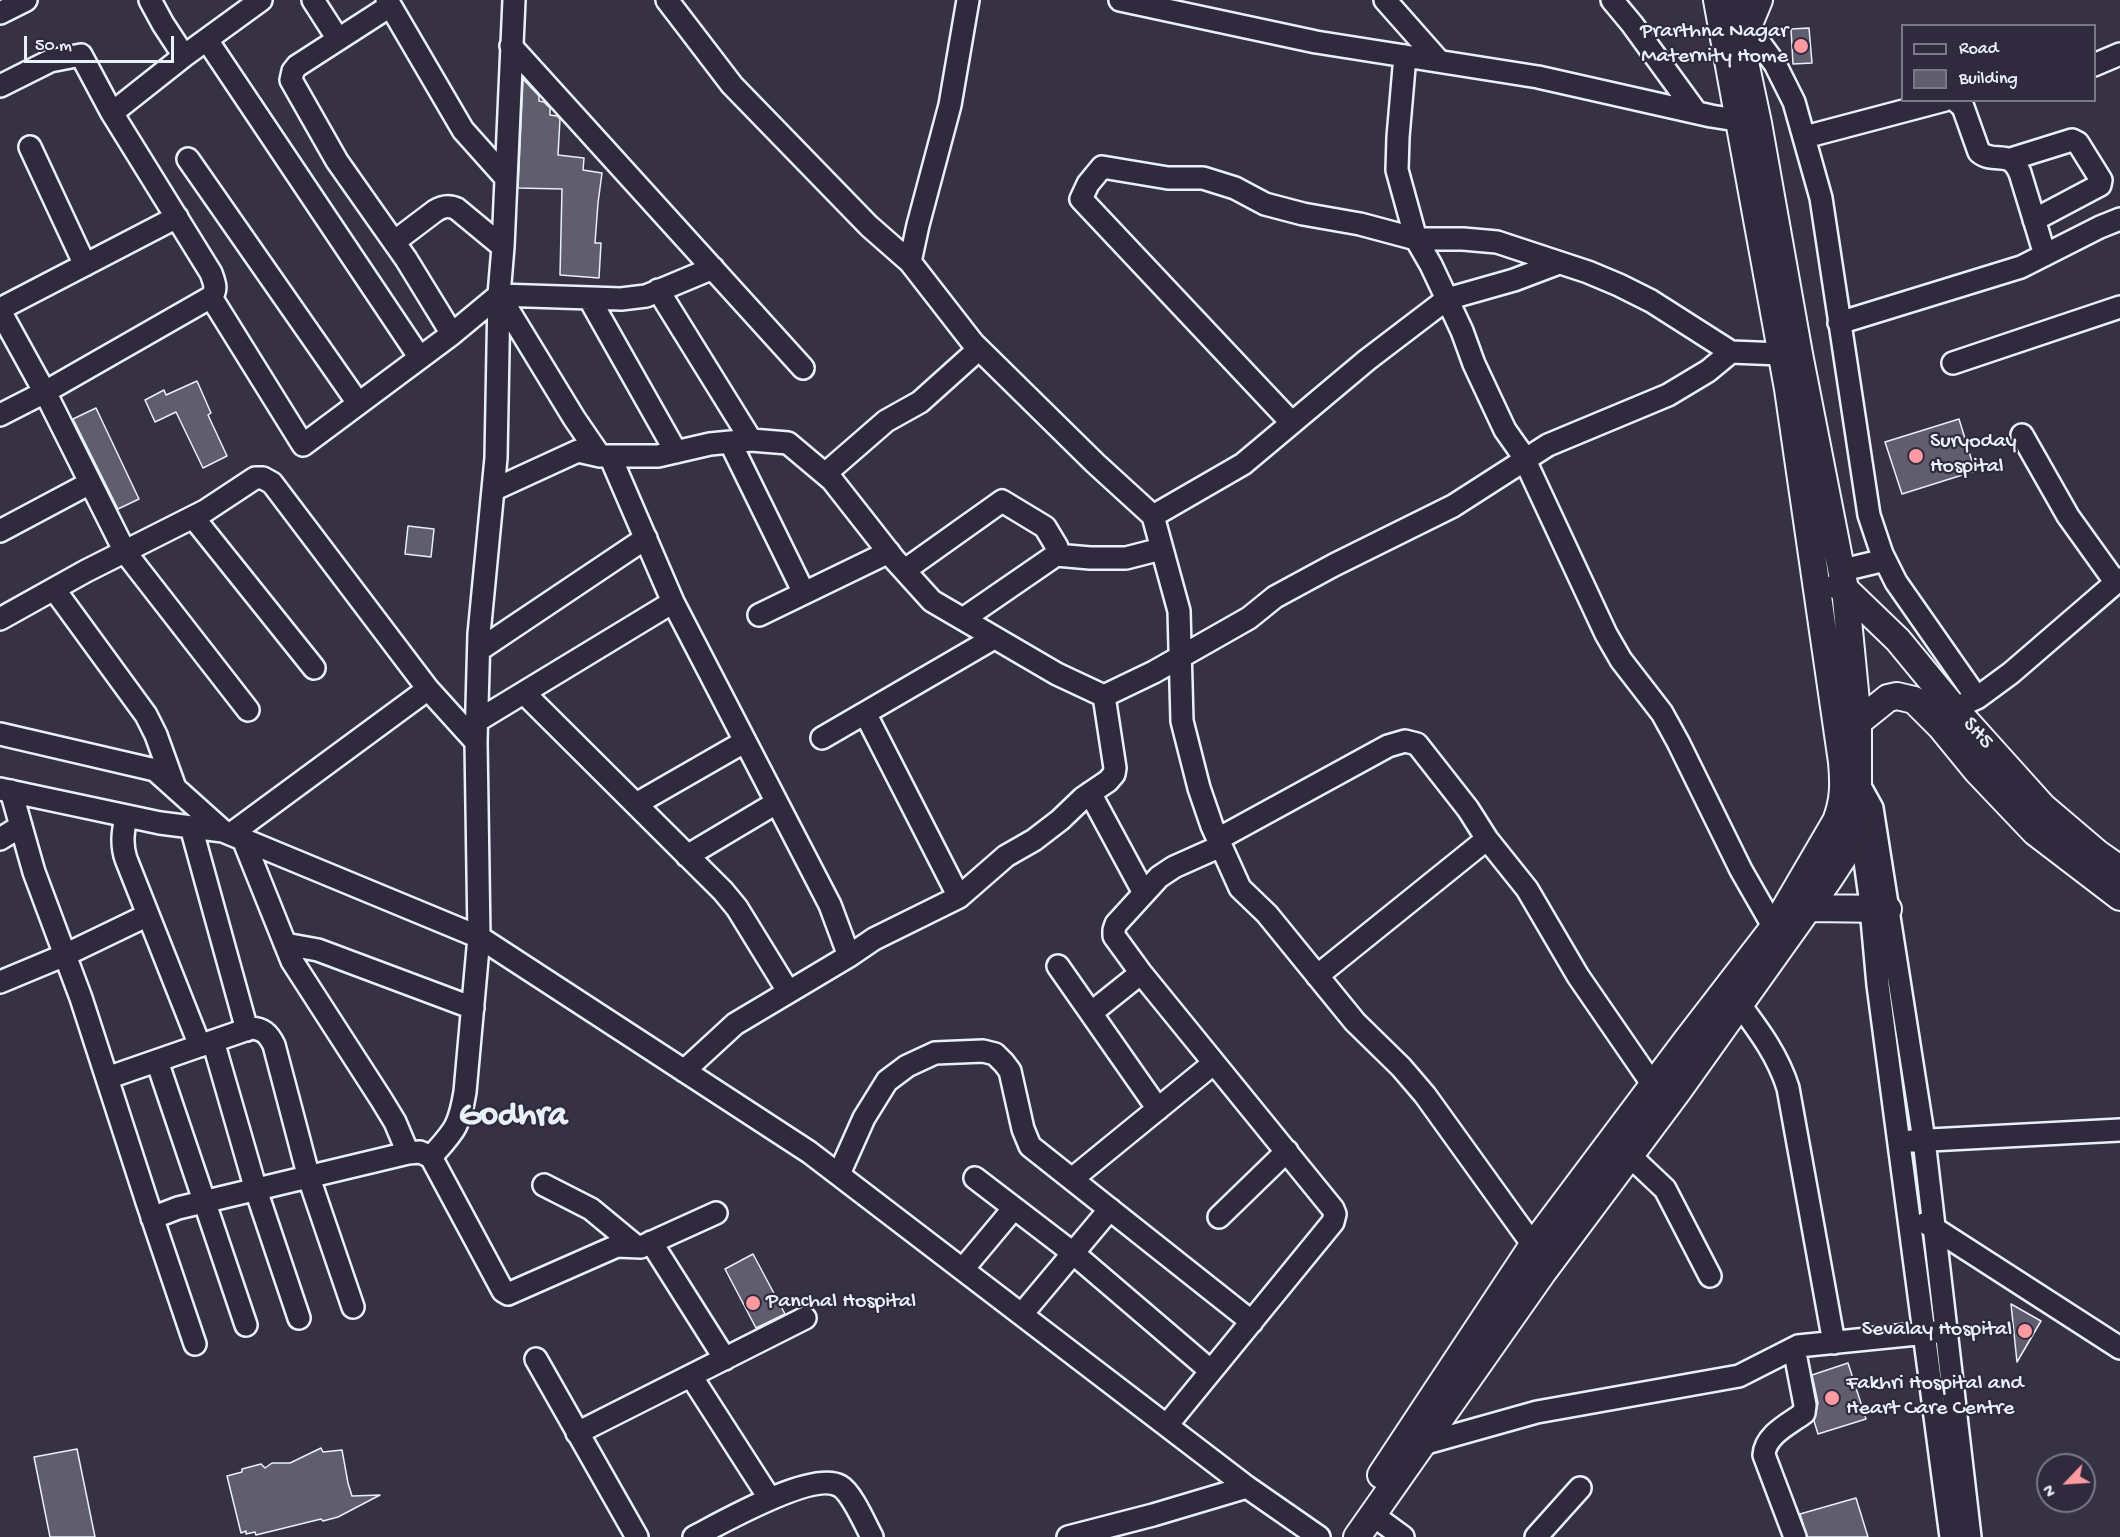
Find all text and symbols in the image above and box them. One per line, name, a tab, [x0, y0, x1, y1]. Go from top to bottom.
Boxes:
place label: Prarthna Nagar Maternity Home	[1640, 20, 1788, 72]
scale bar	[27, 24, 177, 62]
legend	[1901, 24, 2096, 102]
text: 50 m	[35, 36, 72, 57]
marker: Prarthna Nagar Maternity Home	[1792, 37, 1810, 55]
text: Road	[1959, 39, 1998, 60]
text: Building	[1959, 69, 2018, 90]
place label: Suryoday Hospital	[1930, 430, 2016, 482]
marker: Suryoday Hospital	[1907, 447, 1925, 465]
street label: SH5	[1956, 712, 1998, 756]
district label: Godhra	[459, 1098, 567, 1138]
place label: Panchal Hospital	[766, 1290, 916, 1316]
marker: Panchal Hospital	[744, 1294, 762, 1312]
place label: Sevalay Hospital	[1862, 1318, 2012, 1344]
marker: Sevalay Hospital	[2016, 1322, 2034, 1340]
place label: Fakhri Hospital and Heart Care Centre	[1846, 1372, 2023, 1424]
marker: Fakhri Hospital and Heart Care Centre	[1823, 1389, 1841, 1407]
north arrow	[2036, 1453, 2096, 1513]
text: N	[2040, 1481, 2062, 1499]

